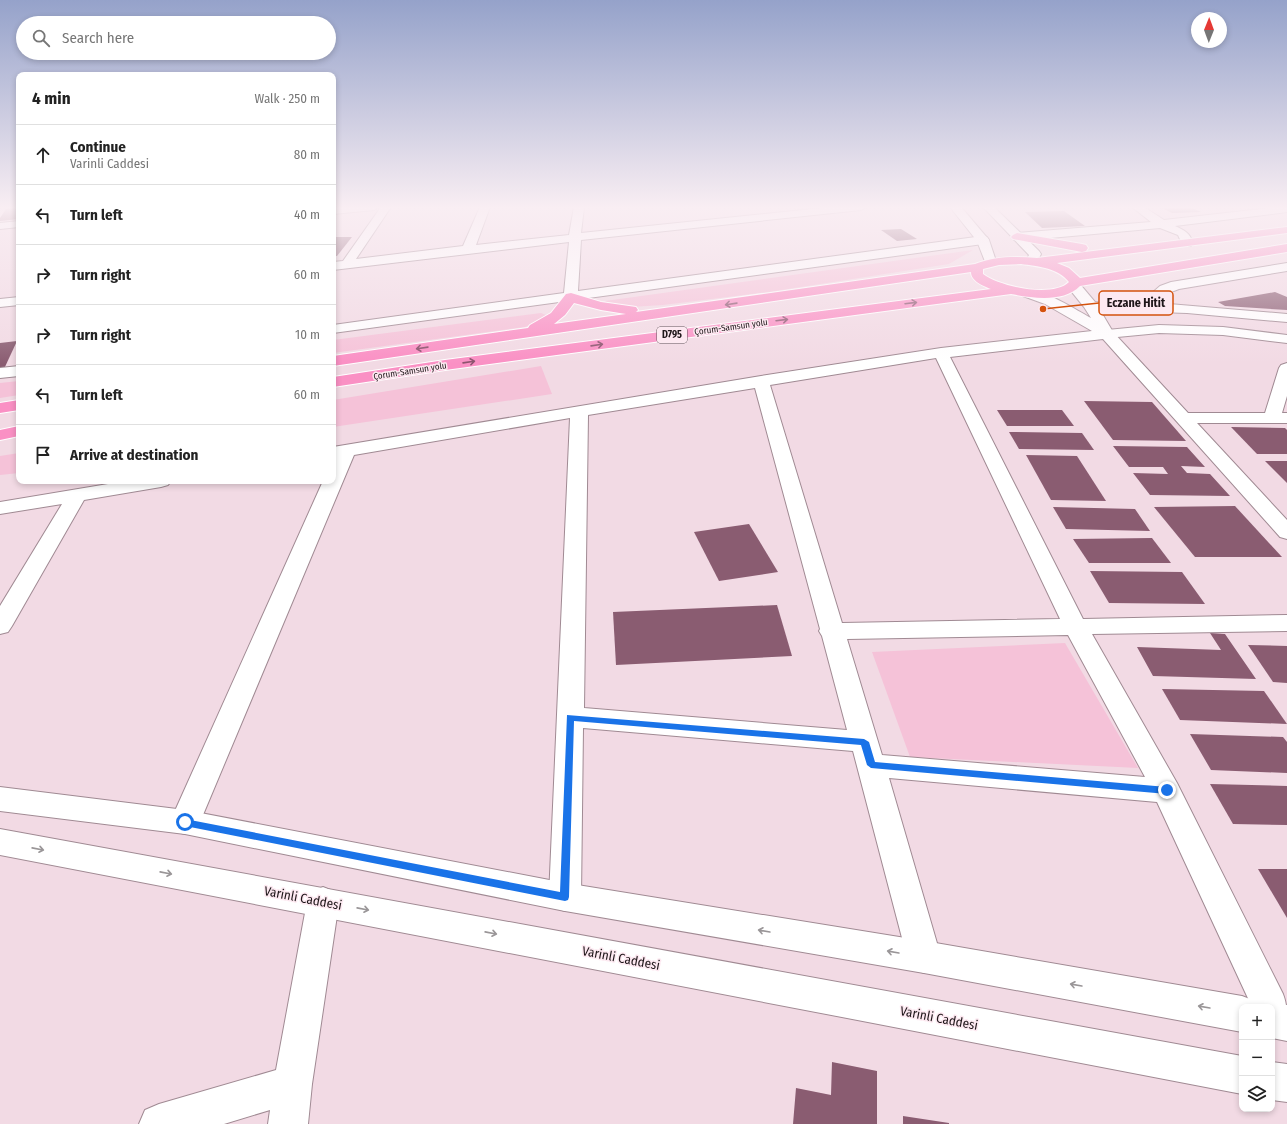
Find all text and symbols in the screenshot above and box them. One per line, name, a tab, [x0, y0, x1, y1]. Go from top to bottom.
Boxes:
north arrow	[1191, 12, 1227, 48]
search box	[16, 16, 336, 60]
icon: search	[30, 27, 52, 49]
text: Search here	[62, 29, 134, 47]
text: 4 min	[32, 88, 71, 109]
text: Walk · 250 m	[255, 91, 320, 106]
text: Continue	[70, 138, 126, 156]
icon: ahead	[32, 144, 54, 166]
text: 80 m	[294, 147, 320, 162]
text: Varinli Caddesi	[70, 156, 149, 171]
icon: left	[32, 204, 54, 226]
text: Turn left	[70, 206, 123, 224]
text: 40 m	[294, 207, 320, 222]
icon: right	[32, 264, 54, 286]
text: Turn right	[70, 266, 131, 284]
text: 60 m	[294, 267, 320, 282]
callout: Eczane Hitit	[1099, 291, 1173, 315]
text: Eczane Hitit	[1107, 296, 1166, 310]
one-way arrow	[904, 299, 917, 307]
one-way arrow	[725, 300, 738, 308]
one-way arrow	[775, 316, 788, 324]
street label: Çorum-Samsun yolu	[694, 317, 768, 338]
icon: right	[32, 324, 54, 346]
text: Turn right	[70, 326, 131, 344]
text: 10 m	[295, 327, 320, 342]
road number: D795	[657, 327, 687, 343]
one-way arrow	[590, 341, 603, 349]
one-way arrow	[416, 344, 429, 352]
one-way arrow	[462, 358, 475, 366]
street label: Çorum-Samsun yolu	[373, 360, 447, 383]
icon: left	[32, 384, 54, 406]
text: Turn left	[70, 386, 123, 404]
text: 60 m	[294, 387, 320, 402]
icon: arrive	[32, 444, 54, 466]
text: Arrive at destination	[70, 446, 198, 464]
route end	[1158, 781, 1176, 799]
route start	[176, 813, 194, 831]
one-way arrow	[31, 845, 44, 853]
one-way arrow	[159, 869, 172, 877]
street label: Varinli Caddesi	[263, 883, 343, 913]
one-way arrow	[356, 906, 369, 914]
one-way arrow	[758, 927, 771, 935]
one-way arrow	[484, 930, 497, 938]
street label: Varinli Caddesi	[581, 943, 661, 973]
one-way arrow	[886, 948, 899, 956]
one-way arrow	[1070, 980, 1083, 988]
street label: Varinli Caddesi	[899, 1003, 979, 1033]
one-way arrow	[1198, 1003, 1211, 1011]
map controls	[1239, 1004, 1275, 1112]
button: +	[1239, 1004, 1275, 1040]
button: −	[1239, 1040, 1275, 1076]
button: layers	[1239, 1076, 1275, 1112]

